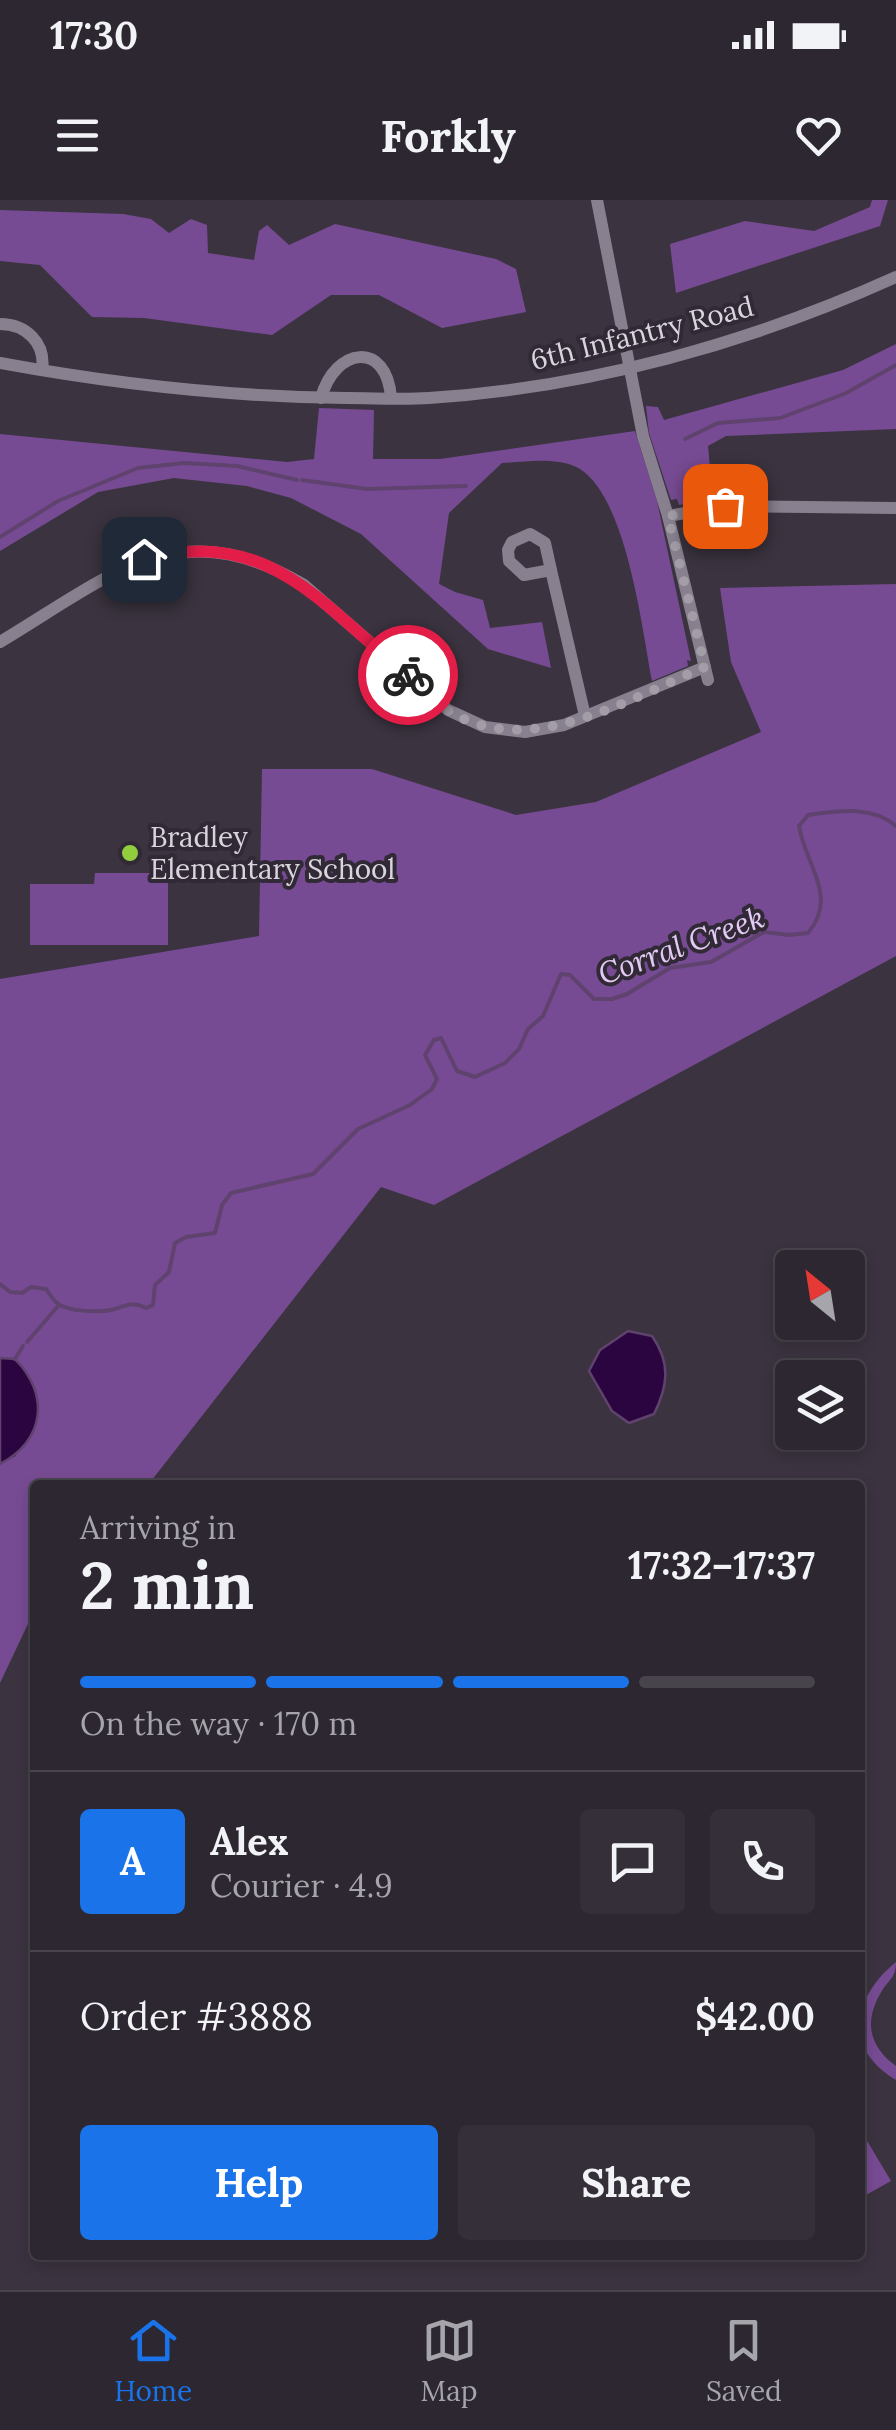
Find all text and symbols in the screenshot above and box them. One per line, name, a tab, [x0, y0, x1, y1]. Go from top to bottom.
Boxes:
text: 17:30	[50, 11, 138, 59]
text: Forkly	[380, 107, 516, 164]
icon: menu	[50, 108, 105, 163]
icon: heart	[791, 108, 846, 163]
street label: 6th Infantry Road	[527, 288, 757, 378]
pin	[683, 464, 768, 549]
icon: bag	[698, 479, 753, 534]
pin	[102, 517, 187, 602]
icon: home	[117, 532, 172, 587]
courier	[358, 625, 458, 725]
icon: bike	[381, 648, 436, 703]
place label: Bradley Elementary School	[150, 819, 395, 887]
marker: Bradley Elementary School	[119, 842, 141, 864]
water label: Corral Creek	[593, 897, 769, 993]
north arrow	[775, 1250, 865, 1340]
map controls	[775, 1250, 865, 1450]
button: layers	[775, 1360, 865, 1450]
text: Arriving in	[80, 1507, 236, 1548]
text: 17:32–17:37	[628, 1541, 815, 1589]
text: 2 min	[80, 1544, 254, 1627]
text: On the way · 170 m	[80, 1703, 357, 1744]
button: chat	[580, 1809, 685, 1914]
button: phone	[710, 1809, 815, 1914]
text: Alex	[210, 1817, 289, 1865]
text: A	[120, 1837, 145, 1885]
text: Courier · 4.9	[210, 1865, 393, 1906]
text: Order #3888	[80, 1992, 313, 2040]
text: $42.00	[695, 1992, 815, 2040]
button: Help	[80, 2125, 438, 2240]
button: Share	[458, 2125, 815, 2240]
tab: Home	[114, 2313, 192, 2409]
tab: Map	[421, 2313, 477, 2409]
tab: Saved	[706, 2313, 782, 2409]

